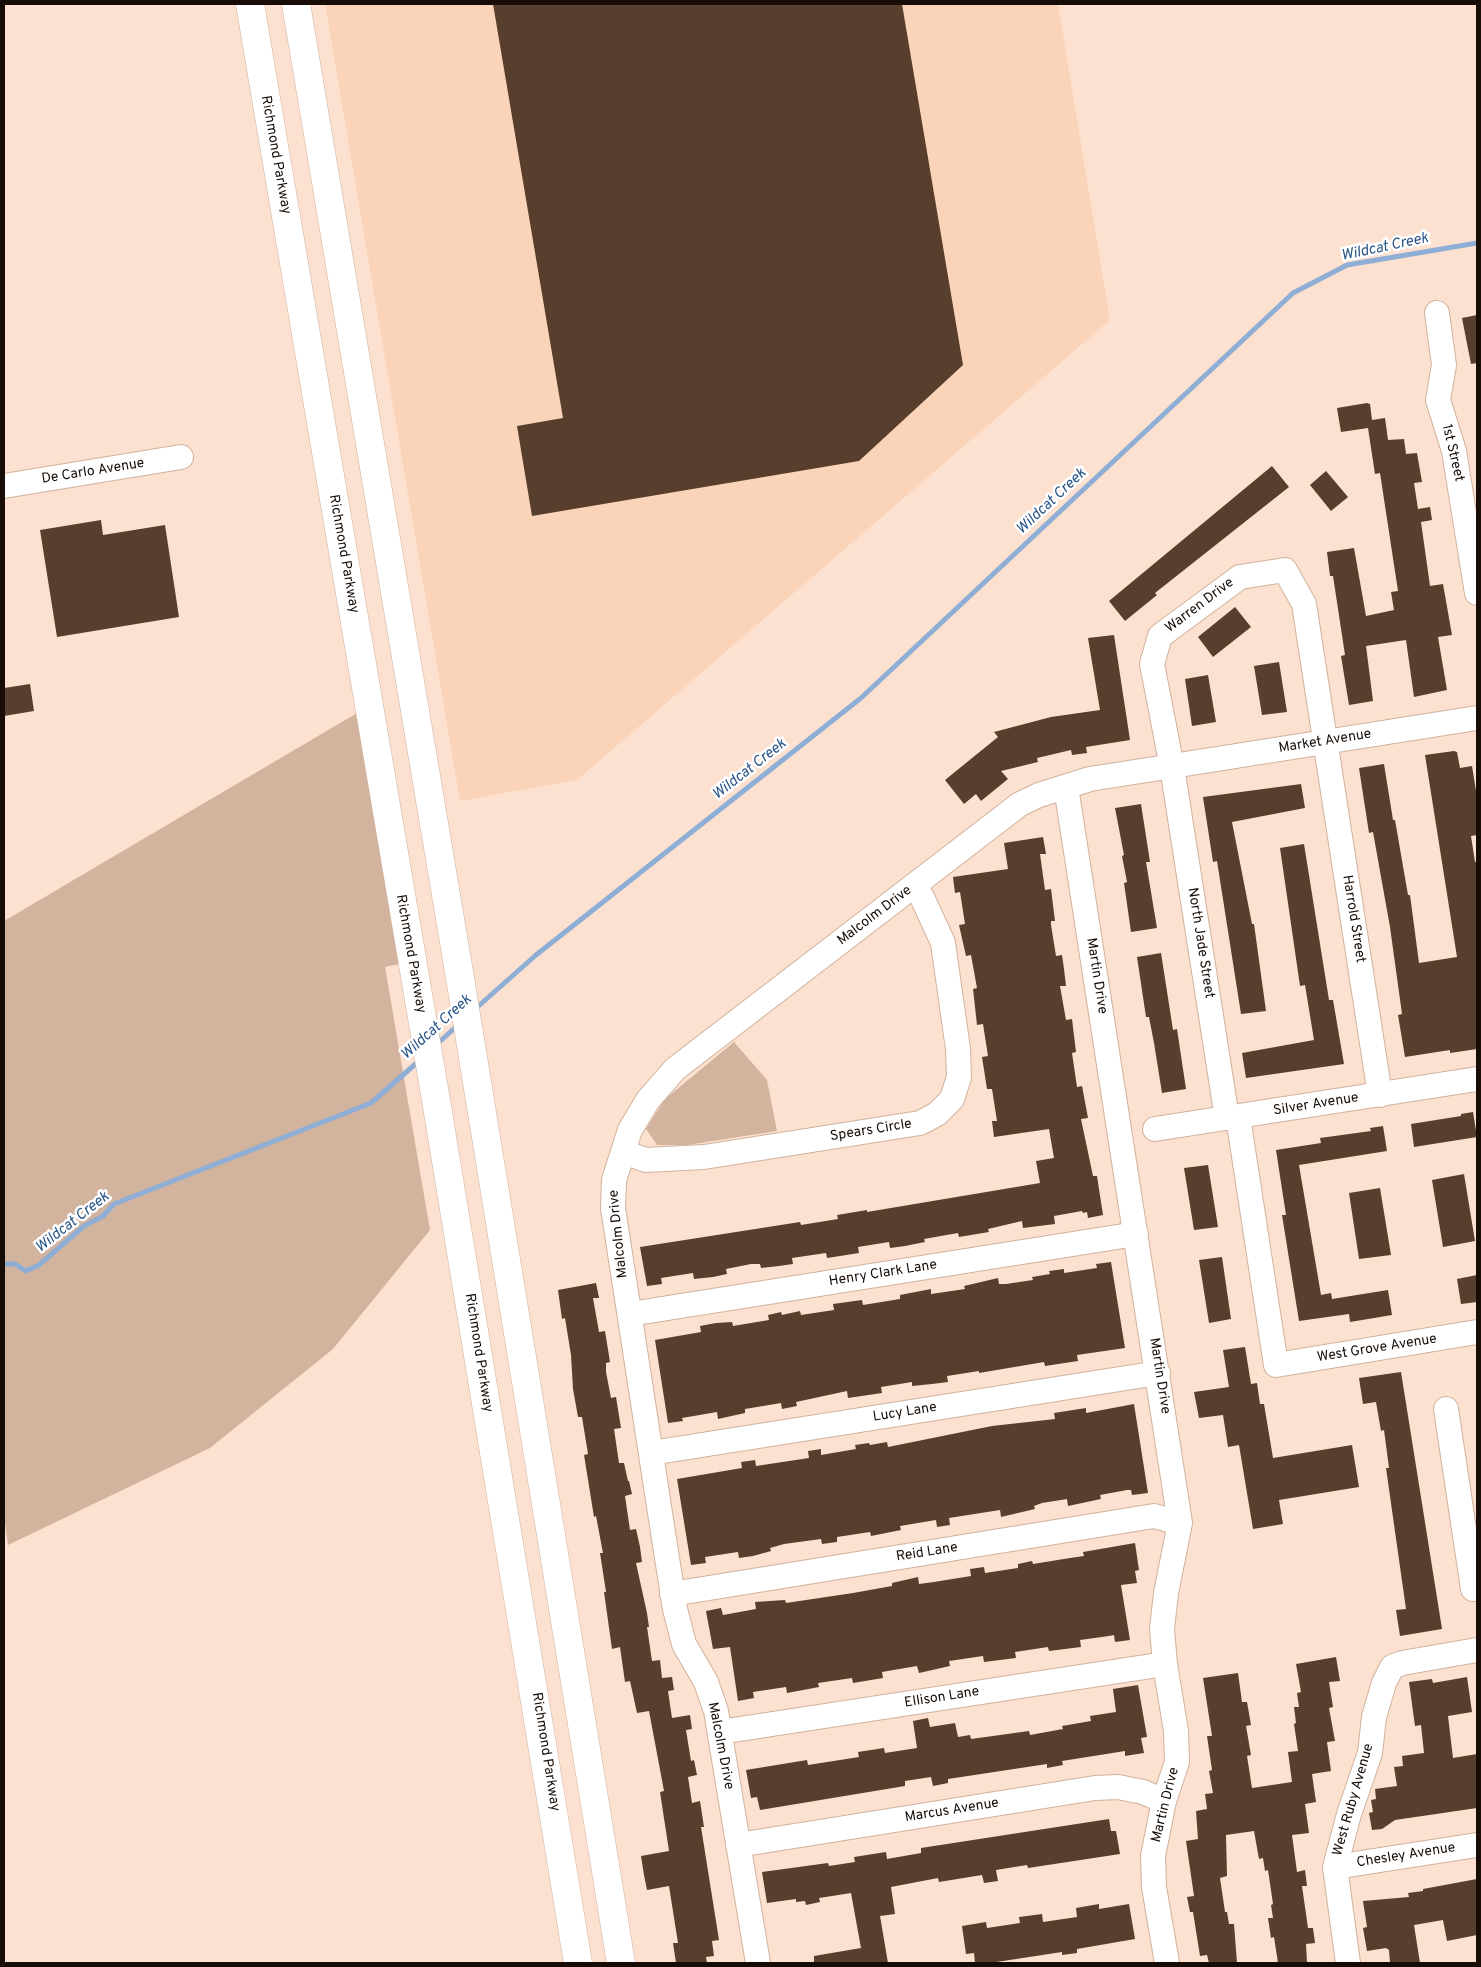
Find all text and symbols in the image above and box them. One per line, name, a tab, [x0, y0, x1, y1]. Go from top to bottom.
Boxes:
street label: Richmond Parkway	[256, 94, 294, 216]
water label: Wildcat Creek	[1340, 230, 1430, 266]
street label: 1st Street	[1437, 423, 1467, 483]
street label: De Carlo Avenue	[40, 456, 146, 488]
water label: Wildcat Creek	[1013, 465, 1091, 539]
street label: Richmond Parkway	[324, 493, 362, 615]
street label: Warren Drive	[1162, 575, 1238, 637]
street label: Market Avenue	[1277, 726, 1373, 758]
water label: Wildcat Creek	[710, 736, 790, 804]
street label: Harrold Street	[1338, 874, 1368, 964]
street label: Malcolm Drive	[834, 883, 916, 949]
street label: North Jade Street	[1183, 886, 1217, 1000]
street label: Richmond Parkway	[391, 893, 429, 1015]
street label: Martin Drive	[1082, 937, 1110, 1015]
water label: Wildcat Creek	[398, 992, 476, 1064]
street label: Silver Avenue	[1272, 1090, 1360, 1120]
street label: Spears Circle	[829, 1116, 913, 1146]
water label: Wildcat Creek	[33, 1189, 113, 1257]
street label: Malcolm Drive	[606, 1189, 632, 1279]
street label: Henry Clark Lane	[828, 1257, 938, 1291]
street label: Richmond Parkway	[460, 1292, 496, 1414]
street label: West Grove Avenue	[1316, 1331, 1438, 1367]
street label: Martin Drive	[1145, 1337, 1173, 1415]
street label: Lucy Lane	[872, 1400, 938, 1426]
street label: Reid Lane	[895, 1540, 959, 1566]
street label: Ellison Lane	[903, 1684, 981, 1712]
street label: Richmond Parkway	[527, 1691, 563, 1813]
street label: Malcolm Drive	[703, 1701, 737, 1791]
street label: West Ruby Avenue	[1330, 1742, 1378, 1858]
street label: Martin Drive	[1149, 1766, 1183, 1844]
street label: Marcus Avenue	[904, 1795, 1000, 1827]
street label: Chesley Avenue	[1356, 1840, 1456, 1872]

